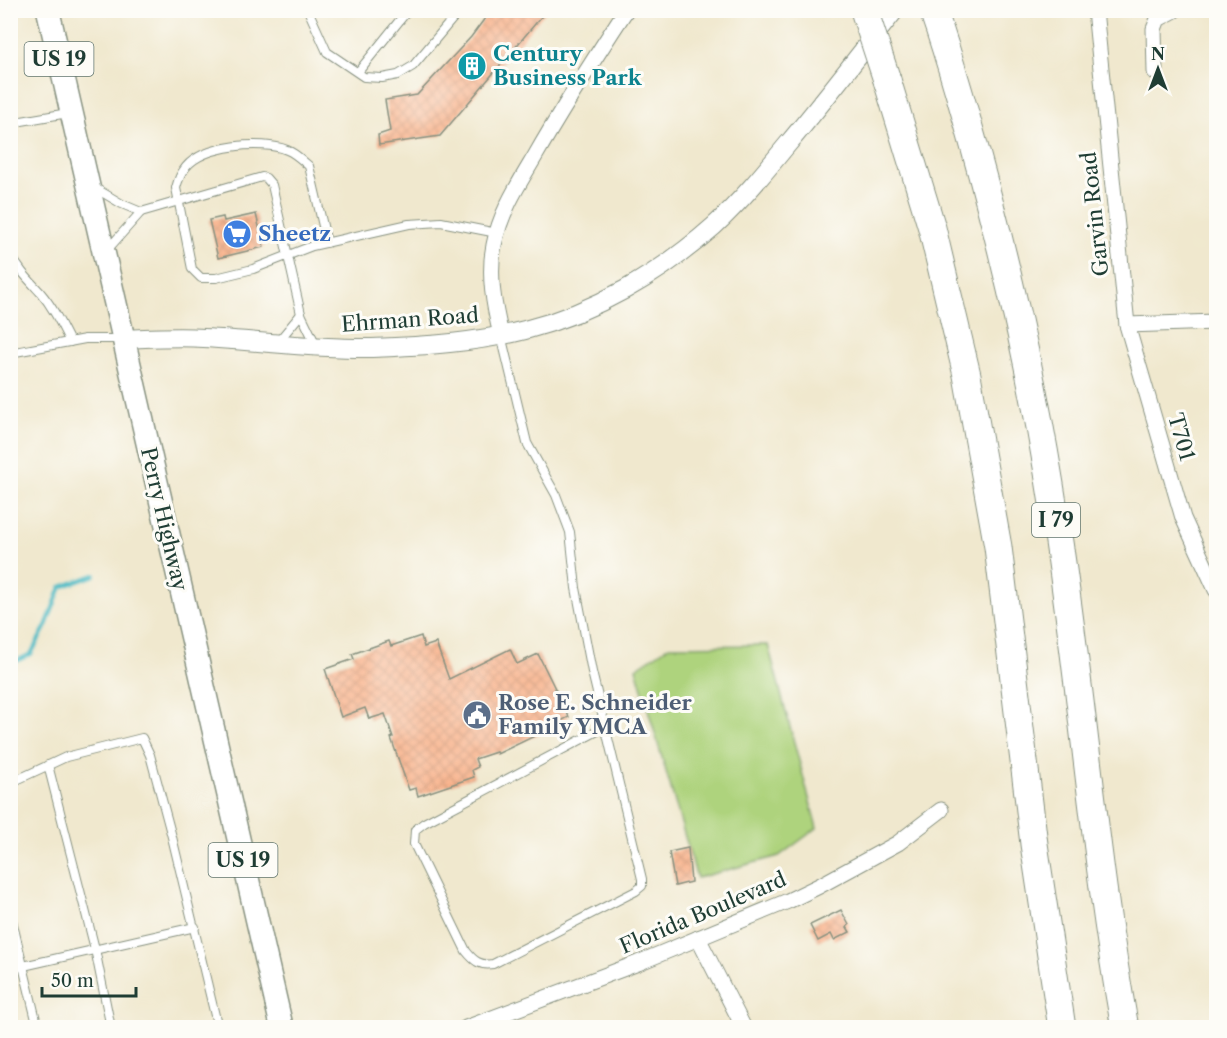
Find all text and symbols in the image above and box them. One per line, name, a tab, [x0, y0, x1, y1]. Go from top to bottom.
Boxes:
north arrow	[1128, 39, 1188, 99]
place label: Century Business Park	[493, 41, 643, 90]
road number: US 19	[25, 42, 94, 76]
text: N	[1151, 44, 1165, 64]
building icon: Century Business Park	[456, 50, 488, 82]
street label: Garvin Road	[1076, 150, 1113, 278]
supermarket icon: Sheetz	[221, 218, 253, 250]
place label: Sheetz	[258, 221, 331, 246]
street label: Ehrman Road	[340, 302, 480, 337]
street label: T701	[1163, 410, 1200, 464]
street label: Perry Highway	[136, 445, 193, 593]
road number: I 79	[1032, 503, 1080, 537]
place label: Rose E. Schneider Family YMCA	[498, 690, 693, 739]
public building icon: Rose E. Schneider Family YMCA	[461, 699, 493, 731]
road number: US 19	[208, 843, 278, 877]
street label: Florida Boulevard	[616, 866, 790, 959]
scale bar	[42, 960, 136, 998]
text: 50 m	[51, 970, 94, 992]

